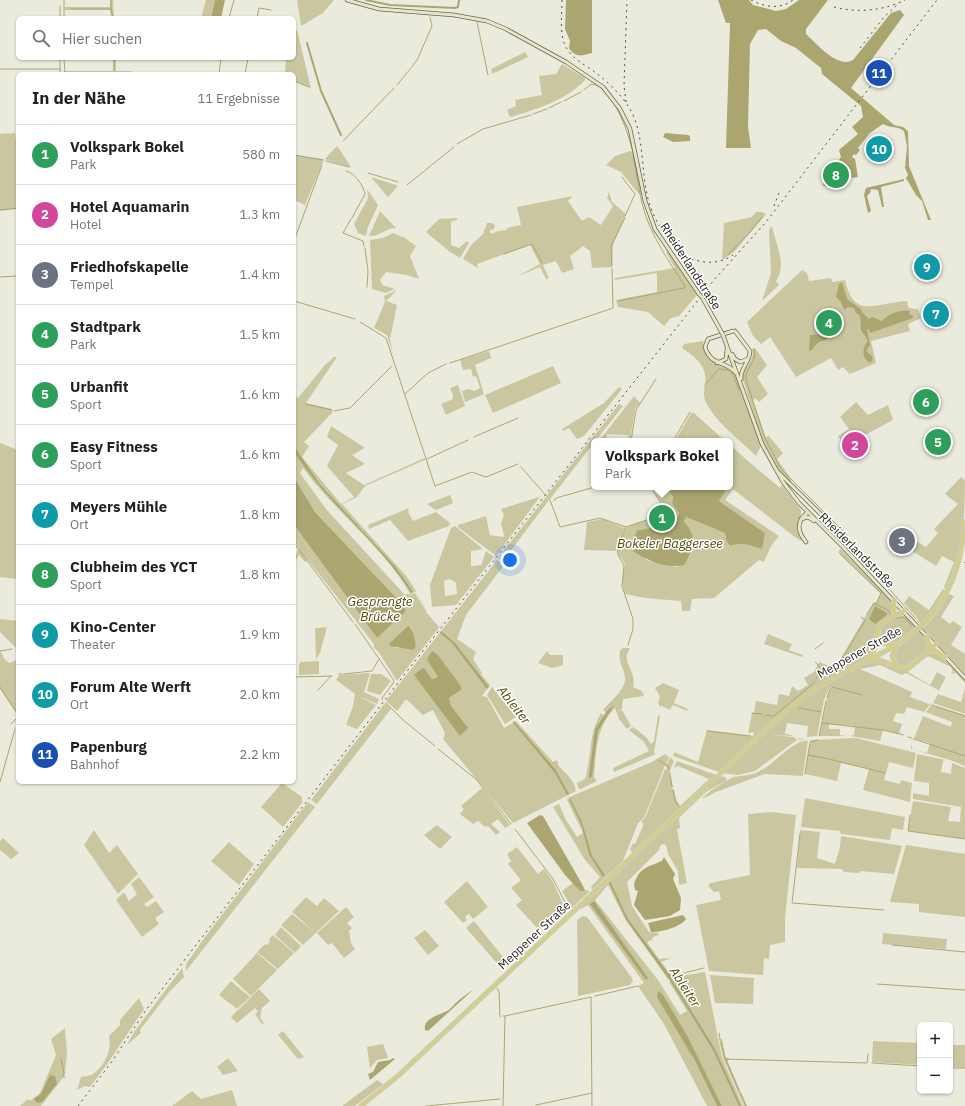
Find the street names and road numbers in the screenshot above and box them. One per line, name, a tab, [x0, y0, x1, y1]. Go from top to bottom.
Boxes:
street label: Rheiderlandstraße	[657, 220, 725, 313]
street label: Rheiderlandstraße	[816, 509, 898, 591]
street label: Meppener Straße	[814, 623, 904, 681]
street label: Meppener Straße	[495, 897, 574, 972]

